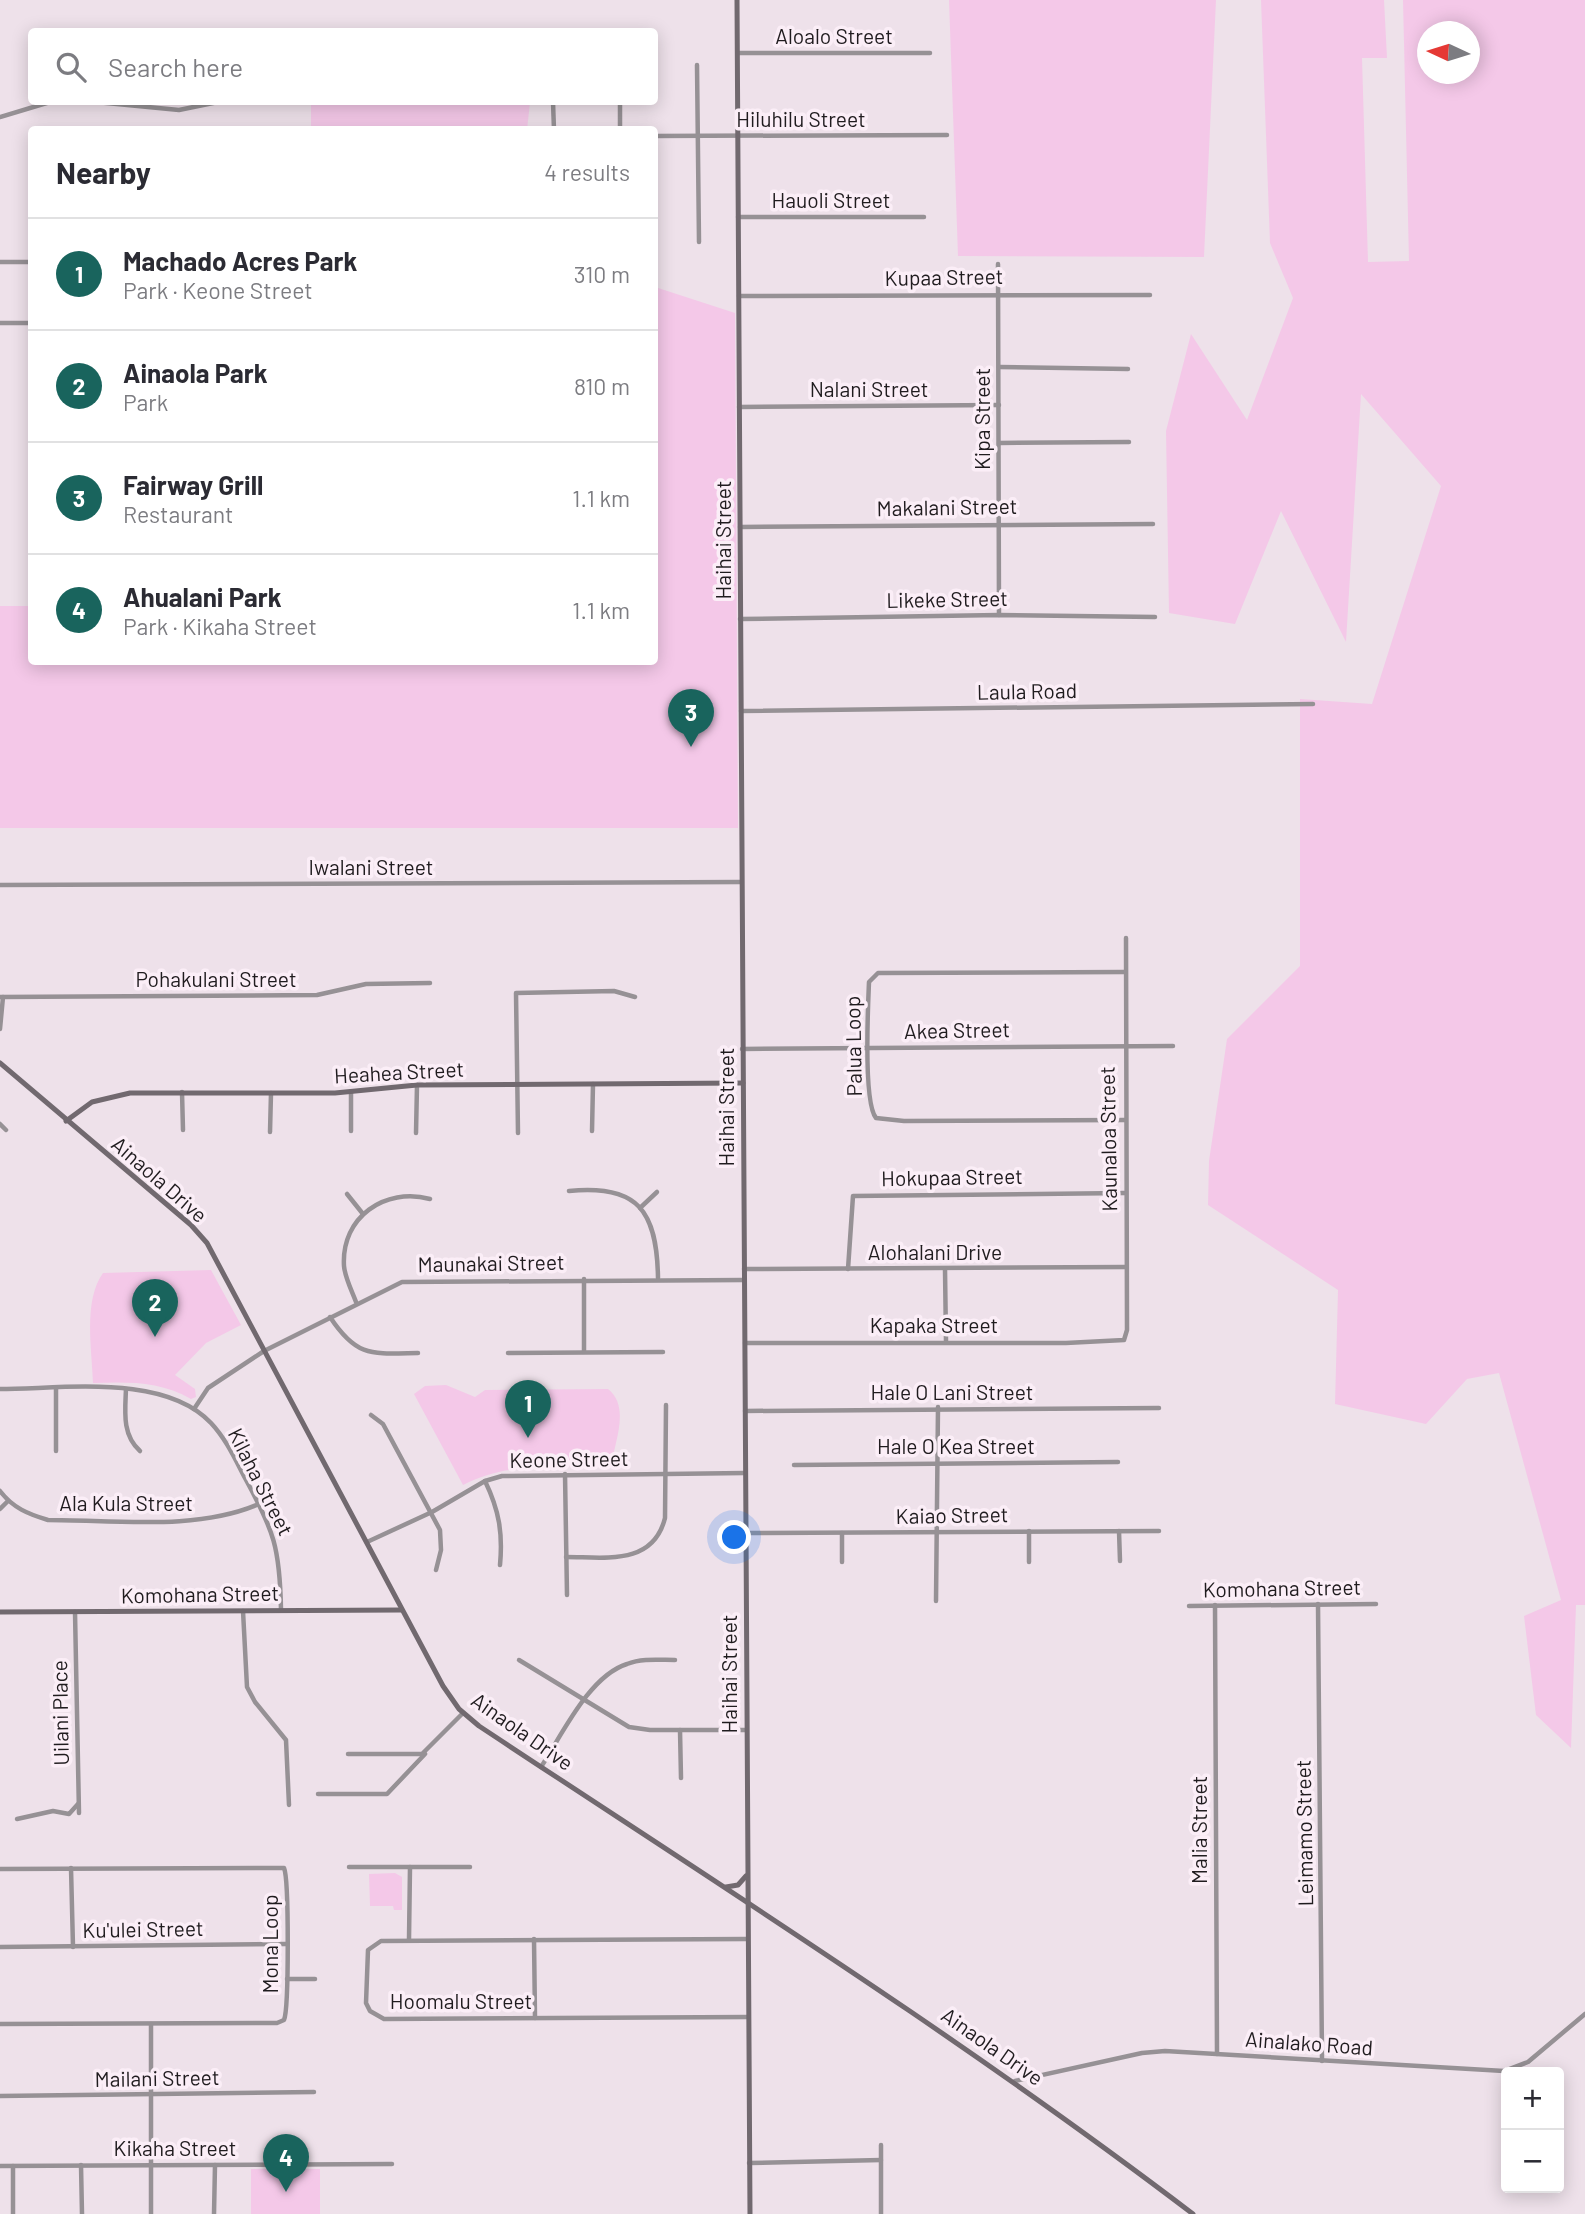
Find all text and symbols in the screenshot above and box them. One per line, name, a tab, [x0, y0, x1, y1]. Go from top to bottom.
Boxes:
north arrow	[1417, 21, 1480, 84]
street label: Aloalo Street	[775, 23, 893, 48]
search box	[28, 28, 658, 105]
icon: search	[52, 48, 90, 86]
text: Search here	[108, 51, 243, 82]
street label: Hiluhilu Street	[736, 106, 866, 131]
text: Nearby	[56, 154, 151, 190]
text: 4 results	[544, 158, 630, 186]
street label: Hauoli Street	[772, 187, 890, 212]
text: Machado Acres Park	[123, 245, 357, 276]
text: 1	[75, 260, 83, 288]
text: 310 m	[574, 260, 630, 288]
street label: Kupaa Street	[884, 263, 1004, 290]
text: Park · Keone Street	[123, 276, 313, 304]
text: Ainaola Park	[123, 357, 268, 388]
street label: Kipa Street	[969, 368, 994, 470]
text: 2	[73, 372, 85, 400]
text: 810 m	[574, 372, 630, 400]
street label: Nalani Street	[810, 376, 928, 401]
text: Park	[123, 388, 168, 416]
text: Fairway Grill	[123, 469, 263, 500]
street label: Haihai Street	[710, 481, 735, 599]
text: 3	[73, 484, 85, 512]
text: 1.1 km	[572, 484, 630, 512]
street label: Makalani Street	[876, 493, 1017, 520]
text: Restaurant	[123, 500, 233, 528]
text: Ahualani Park	[123, 581, 282, 612]
street label: Likeke Street	[886, 585, 1008, 612]
text: 4	[72, 596, 86, 624]
text: 1.1 km	[572, 596, 630, 624]
text: Park · Kikaha Street	[123, 612, 317, 640]
street label: Laula Road	[977, 677, 1077, 704]
pin: 3	[668, 689, 714, 747]
street label: Iwalani Street	[309, 854, 433, 879]
street label: Pohakulani Street	[135, 966, 297, 991]
street label: Palua Loop	[839, 996, 866, 1097]
street label: Akea Street	[904, 1016, 1010, 1043]
street label: Haihai Street	[713, 1048, 738, 1166]
street label: Heahea Street	[333, 1056, 465, 1087]
street label: Kaunaloa Street	[1094, 1066, 1121, 1212]
street label: Ainaola Drive	[107, 1131, 213, 1227]
street label: Hokupaa Street	[881, 1163, 1023, 1190]
street label: Alohalani Drive	[868, 1239, 1002, 1264]
street label: Maunakai Street	[417, 1249, 565, 1276]
pin: 2	[132, 1279, 178, 1337]
street label: Kapaka Street	[870, 1312, 998, 1337]
street label: Hale O Lani Street	[871, 1379, 1033, 1404]
pin: 1	[505, 1380, 551, 1438]
street label: Kilaha Street	[224, 1423, 299, 1539]
street label: Hale O Kea Street	[877, 1433, 1035, 1458]
street label: Keone Street	[509, 1445, 629, 1472]
street label: Ala Kula Street	[59, 1490, 193, 1515]
street label: Kaiao Street	[895, 1501, 1008, 1528]
your location	[717, 1520, 751, 1554]
street label: Komohana Street	[1203, 1574, 1361, 1601]
street label: Komohana Street	[121, 1580, 279, 1607]
street label: Haihai Street	[716, 1615, 741, 1733]
street label: Uilani Place	[46, 1660, 73, 1766]
street label: Ainaola Drive	[467, 1687, 578, 1775]
street label: Leimamo Street	[1290, 1759, 1317, 1907]
street label: Malia Street	[1186, 1776, 1211, 1884]
street label: Mona Loop	[257, 1894, 282, 1994]
street label: Ku'ulei Street	[82, 1915, 204, 1942]
street label: Hoomalu Street	[390, 1988, 532, 2013]
street label: Ainaola Drive	[937, 2002, 1048, 2090]
street label: Ainalako Road	[1244, 2026, 1374, 2059]
street label: Mailani Street	[94, 2064, 220, 2091]
map controls	[1501, 2067, 1564, 2193]
button: +	[1501, 2067, 1564, 2130]
button: −	[1501, 2130, 1564, 2193]
pin: 4	[263, 2134, 309, 2192]
street label: Kikaha Street	[114, 2135, 236, 2160]

